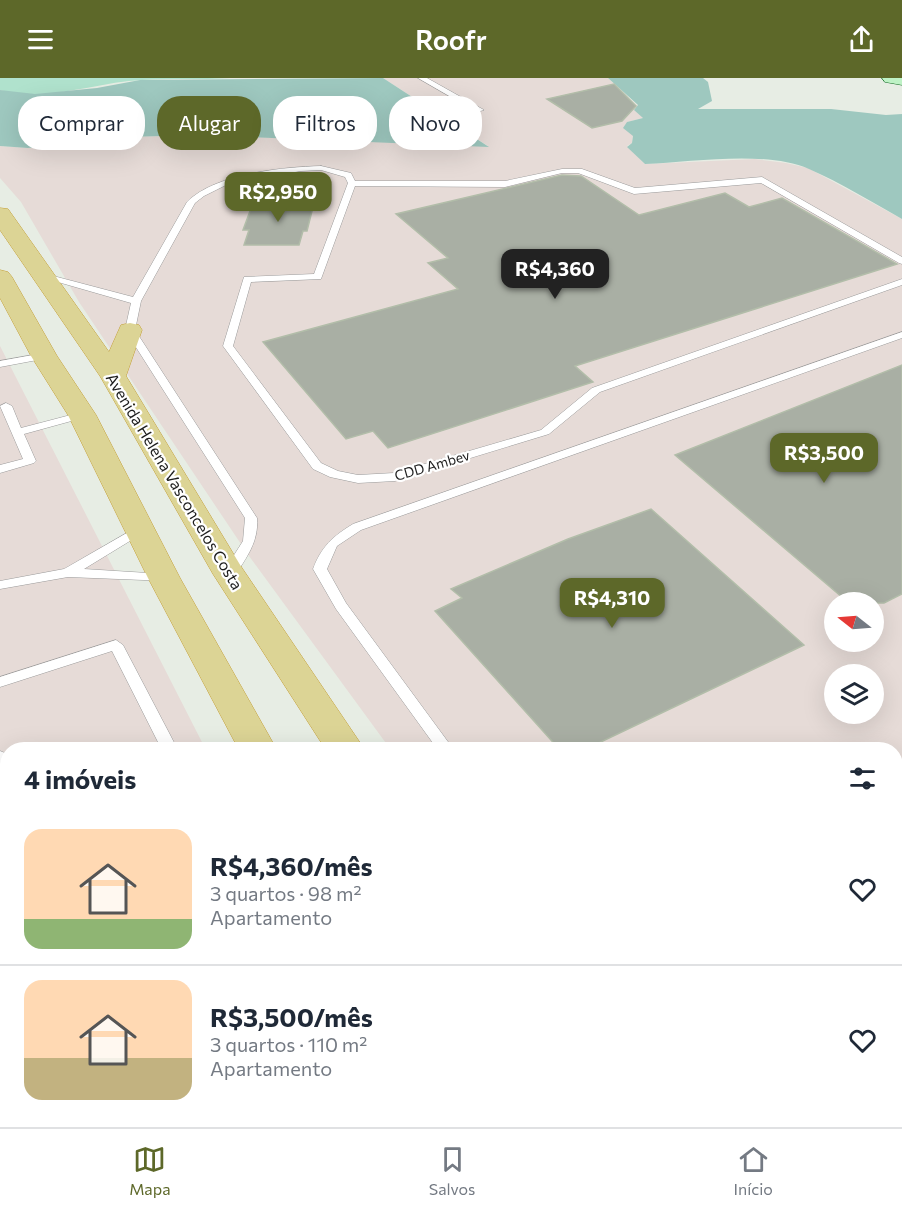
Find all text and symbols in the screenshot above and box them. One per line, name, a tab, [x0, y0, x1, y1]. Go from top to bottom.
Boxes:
icon: menu	[24, 23, 57, 56]
text: Roofr	[415, 23, 487, 56]
icon: share	[845, 23, 878, 56]
chip: Comprar	[18, 96, 145, 150]
chip: Alugar	[157, 96, 261, 150]
chip: Filtros	[273, 96, 377, 150]
chip: Novo	[389, 96, 482, 150]
pin: R$2,950	[223, 172, 333, 223]
text: R$2,950	[239, 179, 317, 203]
pin: R$4,360	[500, 249, 610, 300]
text: R$4,360	[515, 256, 595, 280]
street label: Avenida Helena Vasconcelos Costa	[103, 369, 247, 593]
pin: R$3,500	[769, 433, 879, 484]
text: R$3,500	[784, 440, 864, 464]
street label: CDD Ambev	[392, 446, 472, 484]
pin: R$4,310	[557, 578, 667, 629]
text: R$4,310	[574, 585, 650, 609]
north arrow	[824, 592, 884, 652]
map controls	[824, 592, 884, 724]
button: layers	[824, 664, 884, 724]
icon: filters	[846, 762, 879, 795]
text: 4 imóveis	[24, 763, 136, 794]
text: R$4,360/mês	[210, 850, 373, 881]
icon: home	[72, 853, 144, 925]
icon: heart	[846, 873, 879, 906]
text: 3 quartos · 98 m²	[210, 881, 361, 905]
text: Apartamento	[210, 905, 332, 929]
text: R$3,500/mês	[210, 1001, 373, 1032]
icon: home	[72, 1004, 144, 1076]
icon: heart	[846, 1024, 879, 1057]
text: 3 quartos · 110 m²	[210, 1032, 367, 1056]
text: Apartamento	[210, 1056, 332, 1080]
tab: Mapa	[129, 1143, 171, 1198]
tab: Salvos	[429, 1143, 475, 1198]
tab: Início	[734, 1143, 773, 1198]

